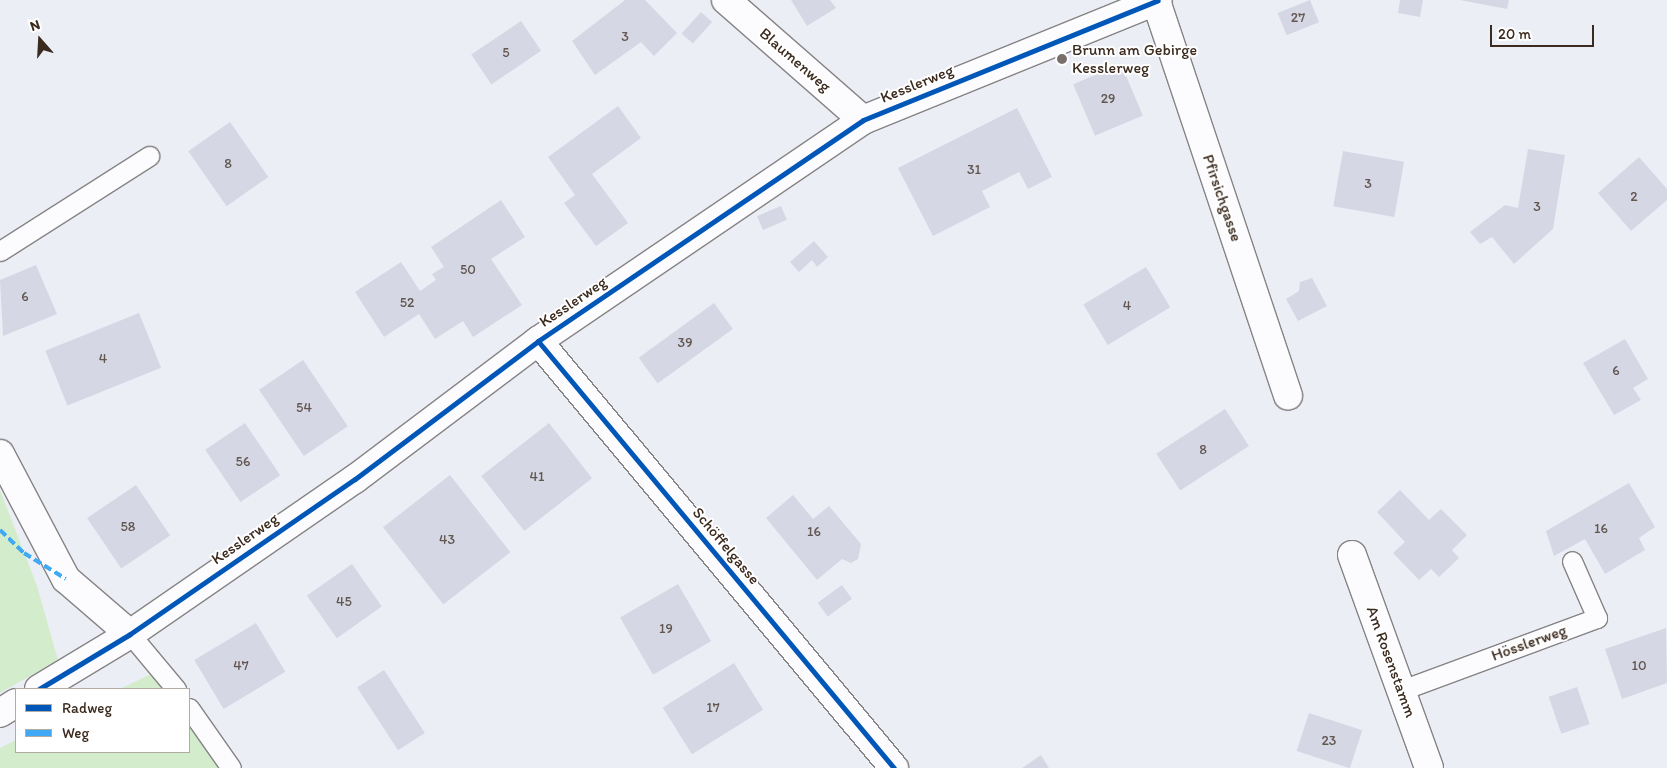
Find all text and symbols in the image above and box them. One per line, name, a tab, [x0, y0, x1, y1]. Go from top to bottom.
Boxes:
house number: 27	[1291, 10, 1305, 26]
north arrow	[15, 15, 65, 65]
scale bar	[1492, 15, 1596, 47]
text: N	[28, 16, 42, 35]
street label: Blaumenweg	[755, 24, 835, 96]
text: 20 m	[1498, 25, 1531, 43]
house number: 3	[621, 29, 629, 45]
place label: Brunn am Gebirge Kesslerweg	[1072, 40, 1197, 78]
house number: 5	[502, 45, 510, 61]
marker: Brunn am Gebirge Kesslerweg	[1056, 53, 1068, 65]
street label: Kesslerweg	[878, 61, 956, 107]
house number: 29	[1101, 91, 1115, 107]
street label: Pfirsichgasse	[1198, 152, 1246, 244]
house number: 8	[224, 156, 232, 172]
house number: 31	[967, 162, 981, 178]
house number: 3	[1364, 176, 1372, 192]
house number: 2	[1630, 189, 1638, 205]
house number: 3	[1533, 199, 1541, 215]
house number: 50	[460, 262, 476, 278]
street label: Kesslerweg	[536, 272, 610, 332]
house number: 6	[21, 289, 29, 305]
house number: 52	[400, 295, 414, 311]
house number: 4	[1123, 298, 1131, 314]
house number: 39	[678, 335, 692, 351]
house number: 4	[99, 351, 107, 367]
house number: 6	[1612, 363, 1620, 379]
house number: 54	[296, 400, 312, 416]
house number: 8	[1199, 442, 1207, 458]
house number: 56	[236, 454, 250, 470]
house number: 41	[530, 469, 544, 485]
street label: Schöffelgasse	[688, 504, 764, 588]
street label: Kesslerweg	[208, 509, 282, 569]
house number: 58	[120, 519, 136, 535]
house number: 16	[1594, 521, 1608, 537]
house number: 16	[807, 524, 821, 540]
house number: 43	[439, 532, 455, 548]
house number: 45	[336, 594, 352, 610]
street label: Am Rosenstamm	[1362, 604, 1420, 720]
house number: 19	[659, 621, 673, 637]
street label: Hösslerweg	[1489, 621, 1569, 665]
house number: 47	[233, 658, 249, 674]
house number: 10	[1631, 658, 1647, 674]
legend	[15, 688, 190, 753]
text: Radweg	[62, 699, 112, 717]
house number: 17	[706, 700, 720, 716]
text: Weg	[62, 724, 89, 742]
house number: 23	[1322, 733, 1336, 749]

